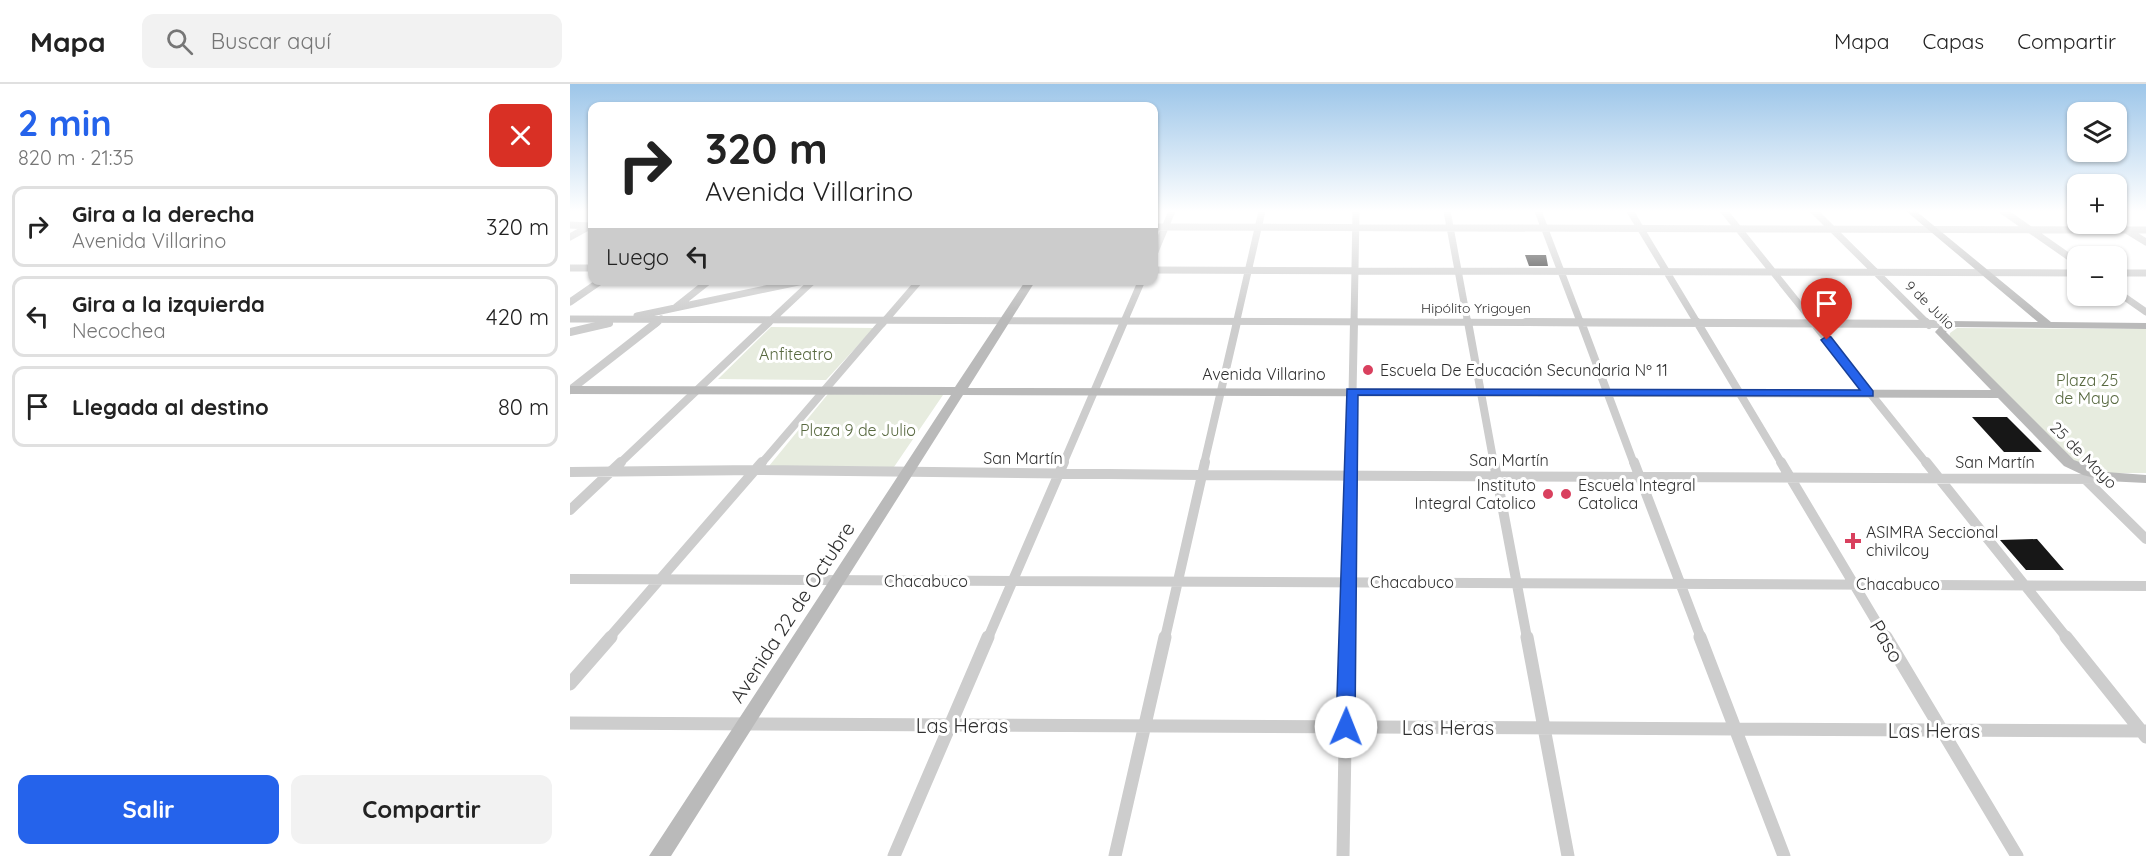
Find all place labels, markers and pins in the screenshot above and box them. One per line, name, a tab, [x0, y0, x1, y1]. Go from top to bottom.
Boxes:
pin	[1801, 278, 1852, 340]
place label: Escuela De Educación Secundaria Nº 11	[1380, 360, 1668, 380]
marker: Escuela De Educación Secundaria Nº 11	[1361, 363, 1375, 377]
place label: Instituto Integral Catolico	[1415, 475, 1536, 513]
place label: Escuela Integral Catolica	[1578, 475, 1696, 513]
marker: Instituto Integral Catolico	[1541, 487, 1555, 501]
marker: Escuela Integral Catolica	[1559, 487, 1573, 501]
place label: ASIMRA Seccional chivilcoy	[1866, 522, 1998, 560]
marker: ASIMRA Seccional chivilcoy	[1844, 532, 1862, 550]

